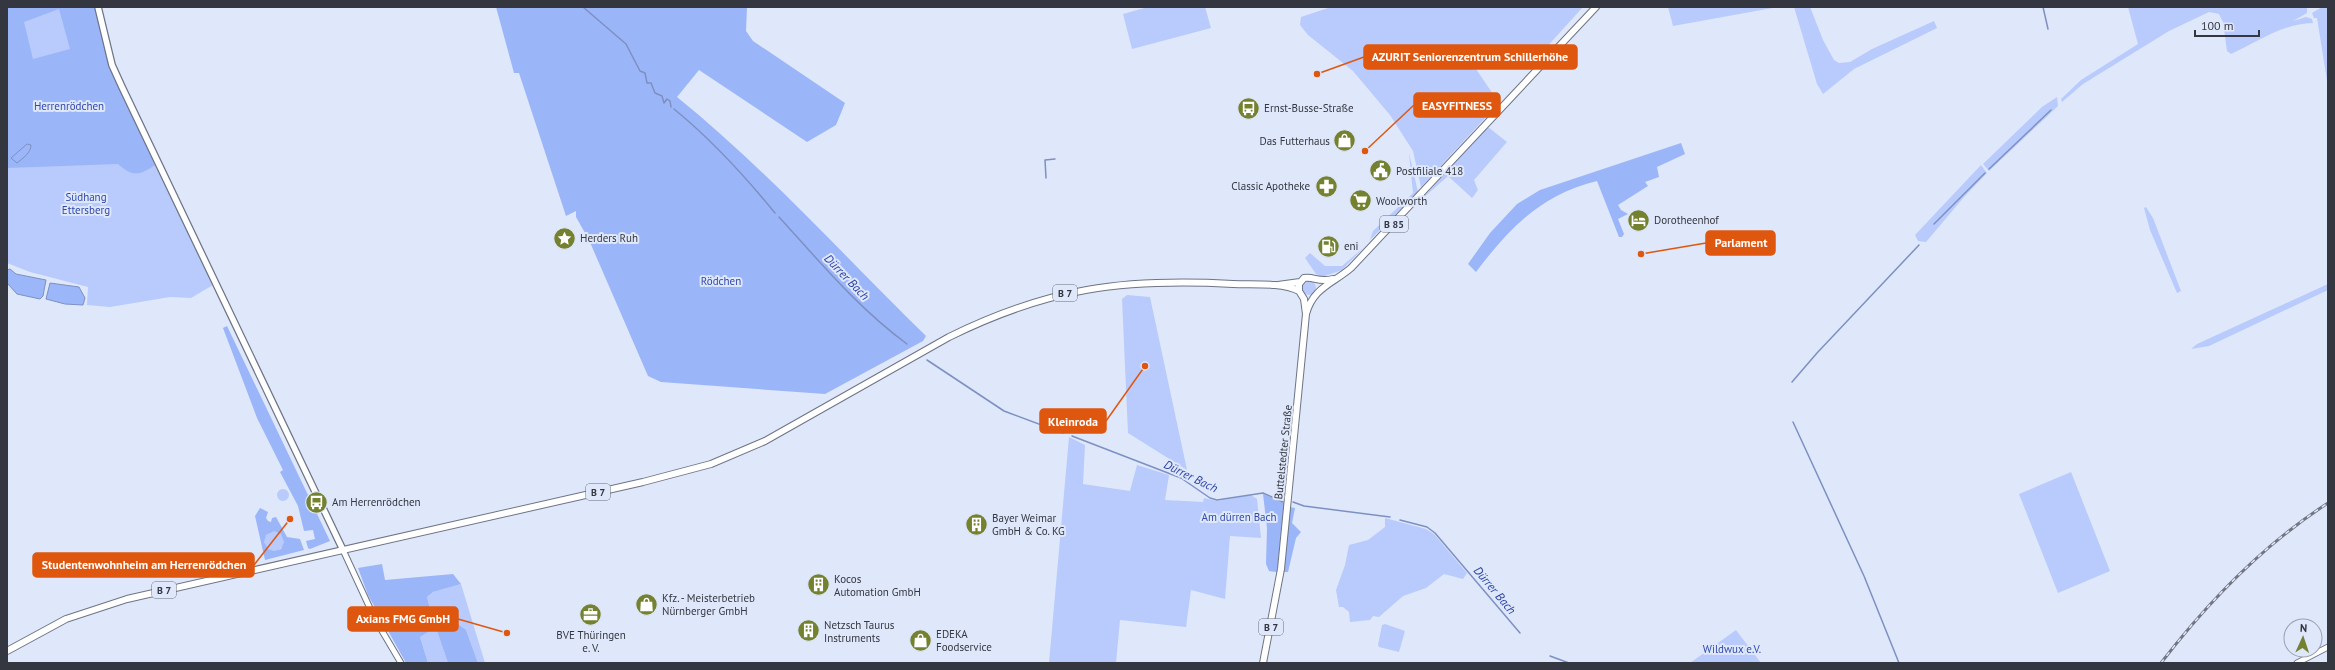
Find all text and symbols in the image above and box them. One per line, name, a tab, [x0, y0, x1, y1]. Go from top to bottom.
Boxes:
scale bar	[2195, 12, 2259, 38]
text: 100 m	[2201, 18, 2234, 33]
callout: AZURIT Seniorenzentrum Schillerhöhe	[1364, 45, 1577, 69]
text: AZURIT Seniorenzentrum Schillerhöhe	[1372, 49, 1568, 64]
callout: EASYFITNESS	[1414, 93, 1500, 117]
bus stop icon: Ernst-Busse-Straße	[1236, 95, 1262, 121]
text: EASYFITNESS	[1422, 98, 1492, 113]
park label: Herrenrödchen	[34, 99, 104, 113]
place label: Ernst-Busse-Straße	[1264, 101, 1354, 115]
shop icon: Das Futterhaus	[1332, 128, 1358, 154]
place label: Das Futterhaus	[1259, 134, 1330, 148]
public building icon: Postfiliale 418	[1367, 158, 1393, 184]
place label: Postfiliale 418	[1396, 164, 1463, 178]
pharmacy icon: Classic Apotheke	[1313, 173, 1339, 199]
place label: Classic Apotheke	[1231, 179, 1310, 193]
supermarket icon: Woolworth	[1348, 188, 1374, 214]
park label: Südhang Ettersberg	[62, 190, 110, 217]
place label: Woolworth	[1376, 194, 1427, 208]
hotel icon: Dorotheenhof	[1625, 207, 1651, 233]
place label: Dorotheenhof	[1654, 213, 1719, 227]
road number: B 85	[1380, 216, 1408, 232]
place icon: Herders Ruh	[552, 225, 578, 251]
place label: Herders Ruh	[580, 231, 638, 245]
callout: Parlament	[1706, 231, 1775, 255]
fuel station icon: eni	[1315, 233, 1341, 259]
text: Parlament	[1715, 235, 1768, 250]
place label: eni	[1344, 239, 1359, 253]
water label: Dürrer Bach	[821, 251, 873, 303]
park label: Rödchen	[701, 274, 741, 288]
road number: B 7	[1053, 285, 1077, 301]
street label: Buttelstedter Straße	[1271, 404, 1295, 500]
callout: Kleinroda	[1040, 409, 1106, 433]
text: Kleinroda	[1048, 414, 1098, 429]
water label: Dürrer Bach	[1162, 457, 1220, 495]
road number: B 7	[586, 484, 610, 500]
bus stop icon: Am Herrenrödchen	[303, 489, 329, 515]
place label: Am Herrenrödchen	[332, 495, 421, 509]
park label: Am dürren Bach	[1201, 510, 1277, 524]
building icon: Bayer Weimar GmbH & Co. KG	[964, 511, 990, 537]
place label: Bayer Weimar GmbH & Co. KG	[992, 511, 1065, 538]
callout: Studentenwohnheim am Herrenrödchen	[33, 553, 254, 577]
text: Studentenwohnheim am Herrenrödchen	[42, 557, 246, 572]
water label: Dürrer Bach	[1471, 563, 1519, 617]
building icon: Kocos Automation GmbH	[806, 572, 832, 598]
place label: Kocos Automation GmbH	[834, 572, 921, 599]
road number: B 7	[152, 582, 176, 598]
shop icon: Kfz. - Meisterbetrieb Nürnberger GmbH	[633, 591, 659, 617]
place label: Kfz. - Meisterbetrieb Nürnberger GmbH	[662, 591, 755, 618]
office icon: BVE Thüringen e. V.	[578, 602, 604, 628]
callout: Axians FMG GmbH	[348, 607, 458, 631]
text: Axians FMG GmbH	[356, 611, 450, 626]
building icon: Netzsch Taurus Instruments	[795, 618, 821, 644]
place label: Netzsch Taurus Instruments	[824, 618, 895, 645]
north arrow	[2283, 618, 2323, 658]
road number: B 7	[1259, 619, 1283, 635]
text: N	[2300, 621, 2308, 635]
shop icon: EDEKA Foodservice	[907, 627, 933, 653]
place label: EDEKA Foodservice	[936, 627, 992, 654]
place label: BVE Thüringen e. V.	[556, 628, 626, 655]
park label: Wildwux e.V.	[1703, 642, 1761, 656]

